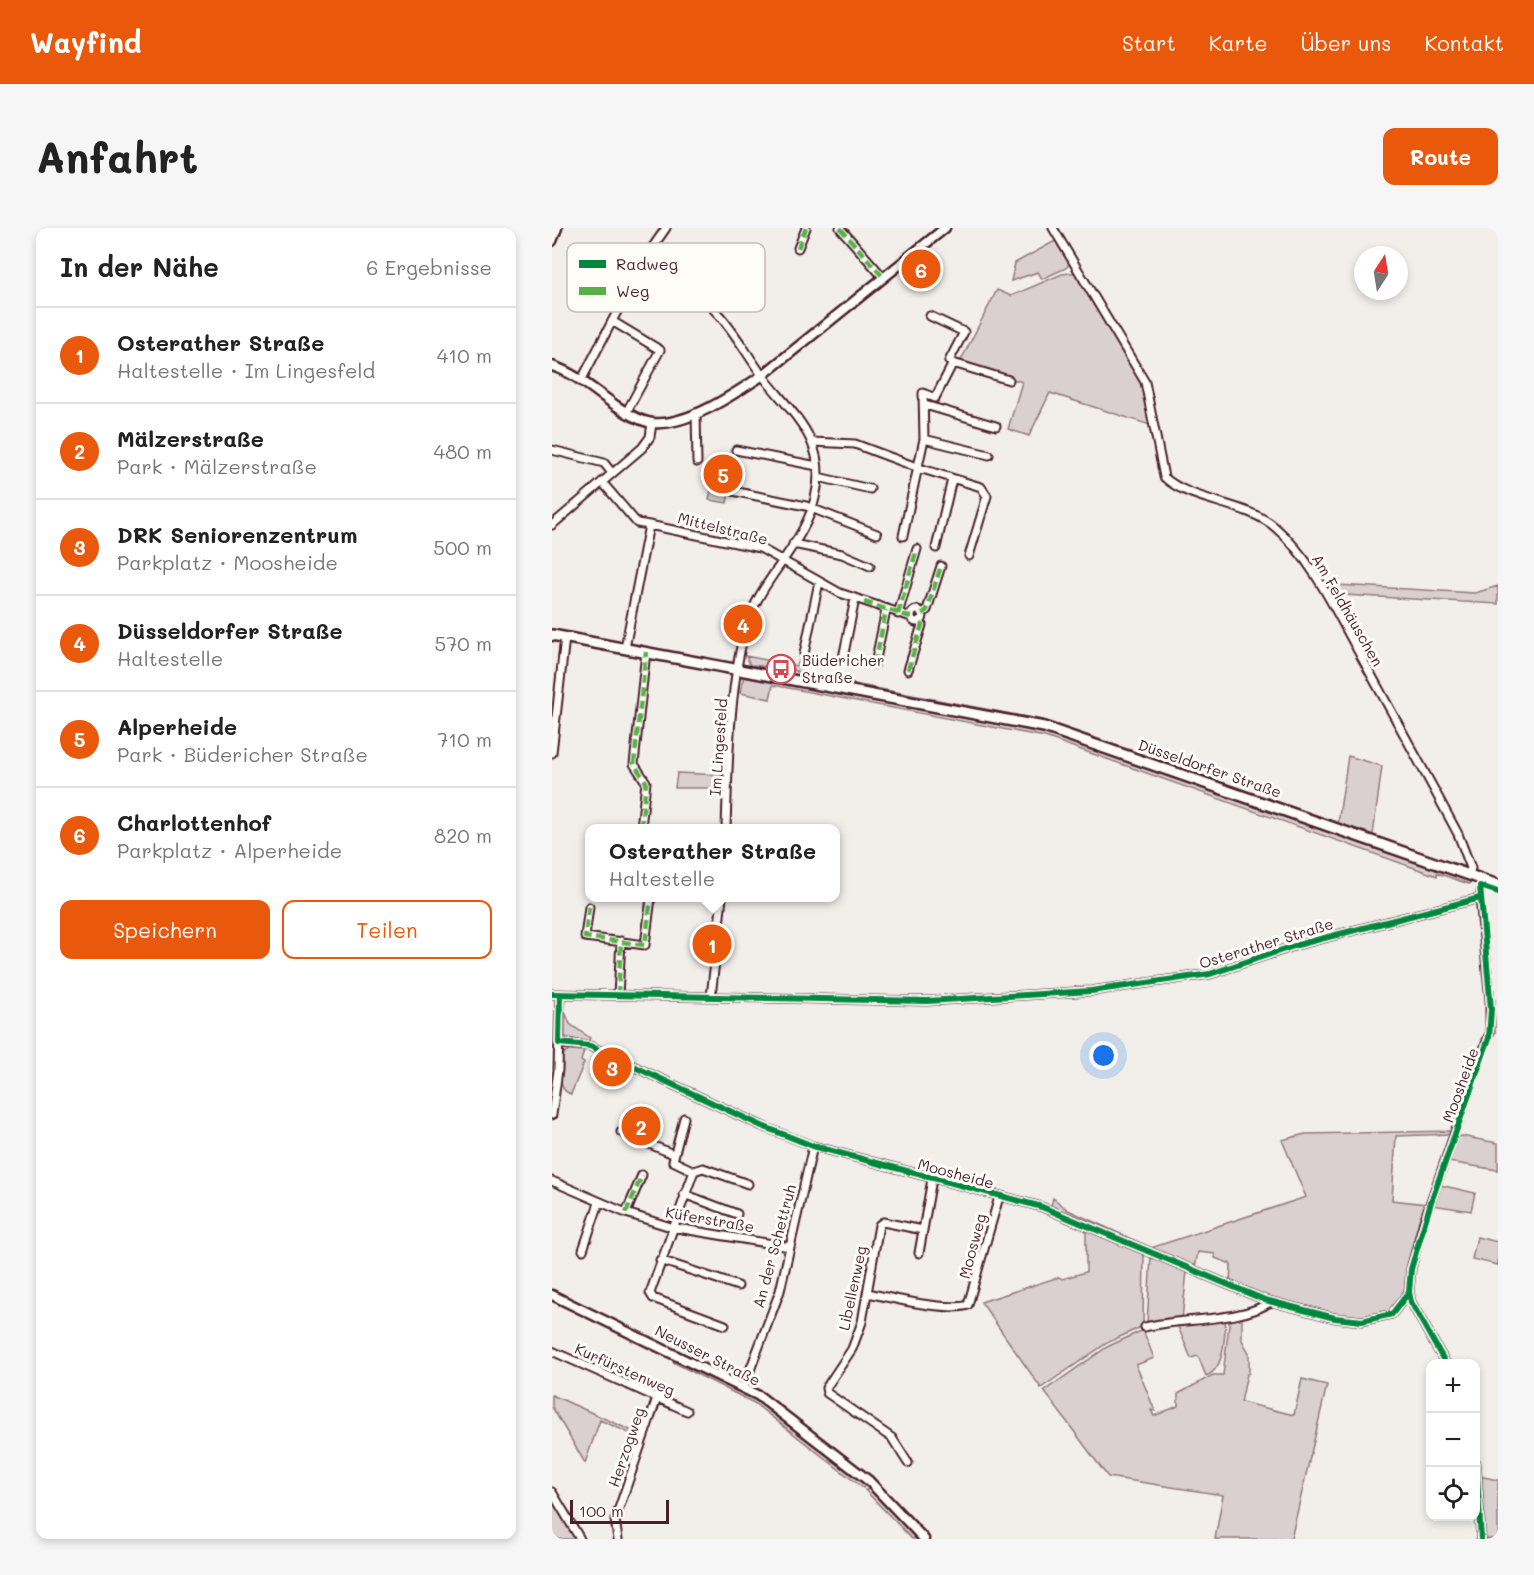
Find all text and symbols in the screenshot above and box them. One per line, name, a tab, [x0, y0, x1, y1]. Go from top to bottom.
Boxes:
text: Wayfind	[30, 24, 141, 60]
text: Start	[1122, 29, 1176, 56]
text: Karte	[1209, 29, 1267, 56]
text: Über uns	[1300, 29, 1391, 56]
text: Kontakt	[1424, 29, 1504, 56]
button: Route	[1383, 128, 1498, 185]
text: Anfahrt	[36, 129, 198, 184]
legend	[567, 243, 765, 312]
pin: 6	[902, 246, 940, 291]
north arrow	[1354, 246, 1408, 300]
text: In der Nähe	[60, 250, 219, 284]
text: Radweg	[616, 253, 678, 274]
text: 6 Ergebnisse	[366, 254, 492, 280]
text: Weg	[616, 280, 649, 301]
text: Osterather Straße	[117, 328, 324, 357]
text: 1	[75, 342, 84, 368]
text: 410 m	[437, 342, 492, 368]
text: Haltestelle · Im Lingesfeld	[117, 357, 375, 383]
text: Mälzerstraße	[117, 424, 264, 453]
text: 2	[74, 438, 85, 464]
text: 480 m	[433, 438, 492, 464]
pin: 5	[704, 452, 742, 496]
text: Park · Mälzerstraße	[117, 453, 317, 479]
street label: Mittelstraße	[676, 507, 770, 549]
text: DRK Seniorenzentrum	[117, 520, 357, 549]
text: 3	[74, 534, 86, 560]
text: 500 m	[433, 534, 492, 560]
text: Parkplatz · Moosheide	[117, 549, 338, 575]
street label: Am Feldhäuschen	[1308, 550, 1388, 670]
pin: 4	[724, 602, 762, 646]
text: Düsseldorfer Straße	[117, 616, 343, 645]
text: 4	[73, 630, 86, 656]
text: 570 m	[435, 630, 492, 656]
text: Haltestelle	[117, 645, 223, 671]
place label: Büdericher Straße	[802, 650, 885, 687]
bus stop icon: Büdericher Straße	[765, 653, 797, 685]
street label: Im Lingesfeld	[705, 698, 731, 796]
text: Alperheide	[117, 712, 237, 741]
text: 5	[74, 726, 85, 752]
text: 710 m	[437, 726, 492, 752]
street label: Düsseldorfer Straße	[1136, 734, 1284, 802]
text: Park · Büdericher Straße	[117, 741, 368, 767]
text: Charlottenhof	[117, 808, 271, 837]
text: 6	[73, 822, 86, 848]
text: 820 m	[434, 822, 492, 848]
popup	[585, 824, 840, 902]
text: Osterather Straße	[609, 836, 816, 865]
text: Parkplatz · Alperheide	[117, 837, 342, 863]
text: Haltestelle	[609, 865, 715, 891]
button: Speichern	[60, 900, 270, 959]
button: Teilen	[282, 900, 492, 959]
street label: Osterather Straße	[1196, 913, 1336, 973]
pin: 1	[692, 922, 732, 966]
your location	[1089, 1041, 1118, 1070]
pin: 3	[592, 1044, 632, 1090]
street label: Moosheide	[1437, 1045, 1483, 1125]
pin: 2	[622, 1104, 661, 1148]
street label: Moosheide	[916, 1153, 996, 1193]
street label: An der Schettruh	[748, 1182, 800, 1310]
street label: Küferstraße	[664, 1201, 756, 1237]
street label: Moosweg	[954, 1211, 990, 1281]
street label: Libellenweg	[833, 1244, 871, 1332]
street label: Neusser Straße	[652, 1320, 764, 1390]
street label: Kurfürstenweg	[572, 1338, 678, 1400]
map controls	[1426, 1359, 1480, 1521]
button: +	[1426, 1359, 1480, 1413]
street label: Herzogweg	[603, 1404, 649, 1490]
button: −	[1426, 1413, 1480, 1467]
button: locate	[1426, 1467, 1480, 1521]
scale bar	[570, 1497, 669, 1524]
text: 100 m	[579, 1500, 624, 1521]

